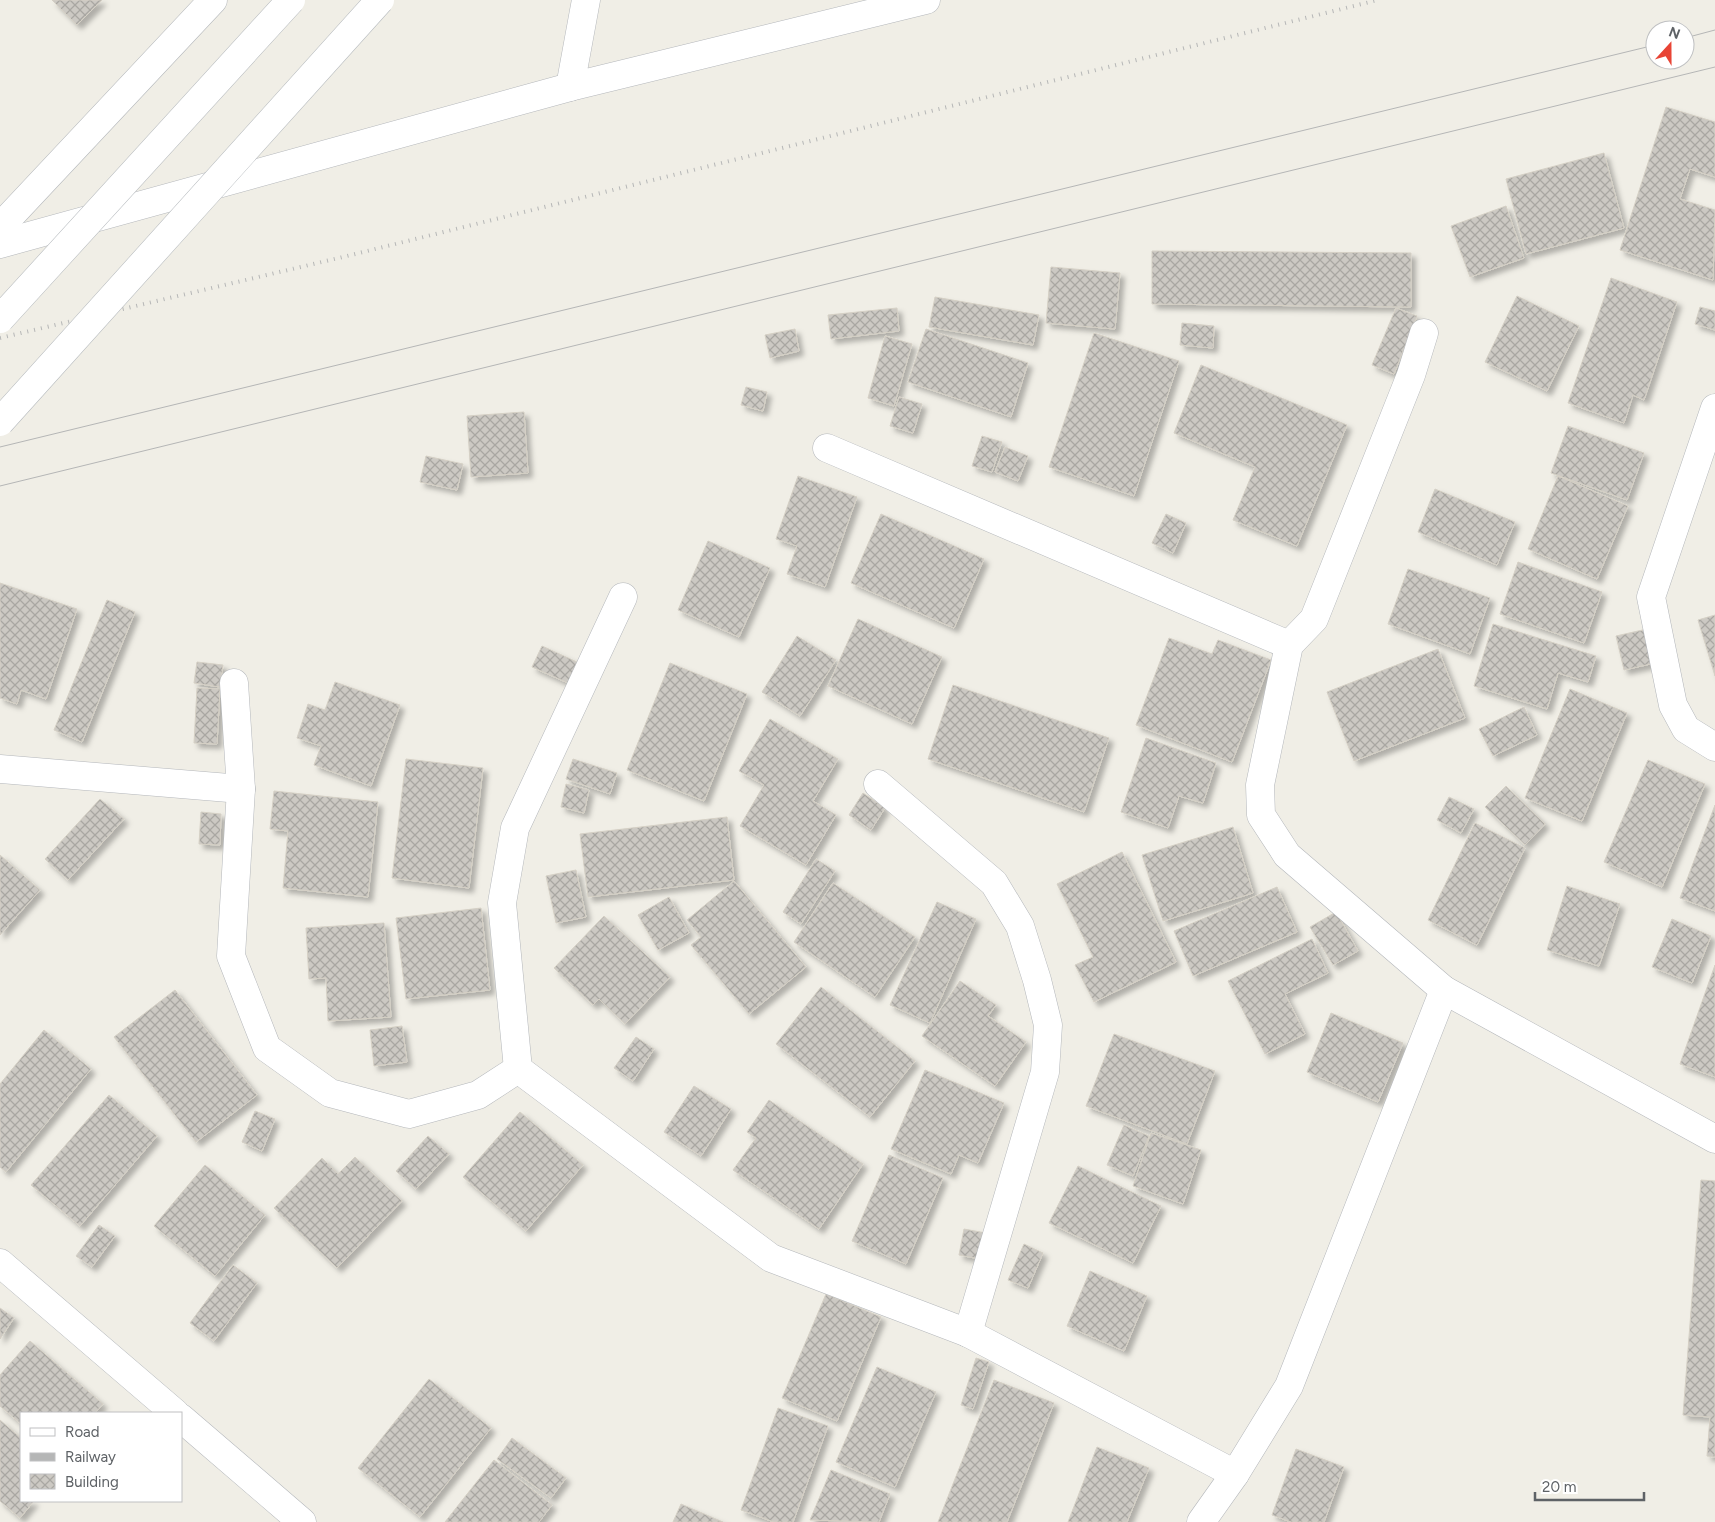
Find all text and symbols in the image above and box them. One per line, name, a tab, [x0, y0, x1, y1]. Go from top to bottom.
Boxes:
north arrow	[1645, 20, 1695, 70]
text: N	[1666, 23, 1683, 43]
legend	[20, 1412, 182, 1502]
text: Road	[65, 1423, 100, 1441]
text: Railway	[65, 1448, 116, 1466]
scale bar	[1535, 1470, 1644, 1502]
text: Building	[65, 1473, 119, 1491]
text: 20 m	[1542, 1478, 1576, 1496]

